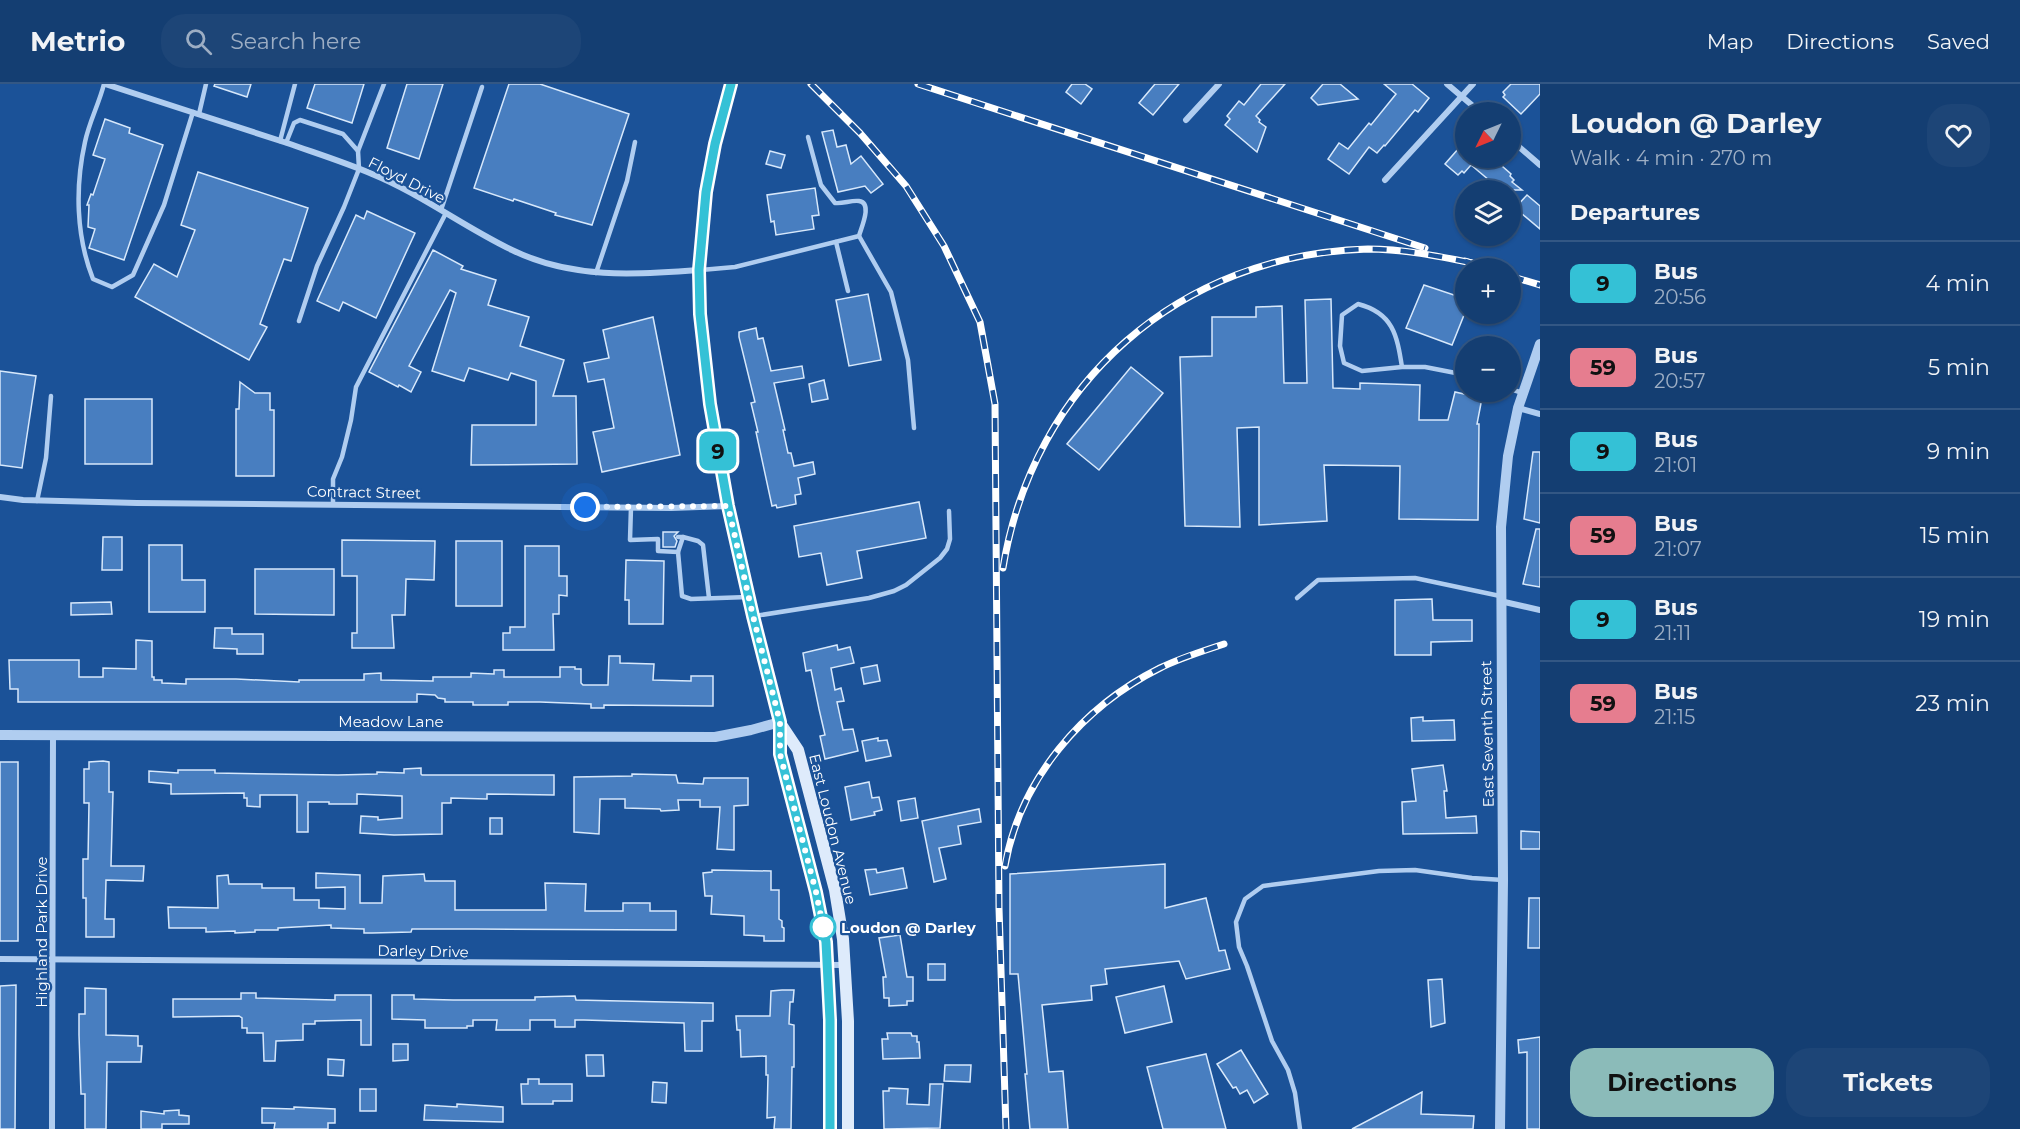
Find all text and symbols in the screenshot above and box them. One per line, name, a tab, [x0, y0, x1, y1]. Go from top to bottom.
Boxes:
search box	[161, 14, 581, 68]
text: Metrio	[30, 24, 125, 58]
icon: search	[182, 25, 215, 58]
text: Search here	[230, 28, 361, 55]
text: Map	[1707, 29, 1753, 54]
text: Directions	[1786, 29, 1894, 54]
text: Saved	[1927, 29, 1990, 54]
north arrow	[1455, 102, 1521, 168]
map controls	[1455, 102, 1521, 402]
button: heart	[1927, 104, 1990, 167]
text: Loudon @ Darley	[1570, 106, 1822, 140]
text: Walk · 4 min · 270 m	[1570, 146, 1772, 170]
street label: Floyd Drive	[365, 152, 449, 208]
button: layers	[1455, 180, 1521, 246]
text: Departures	[1570, 199, 1700, 226]
button: +	[1455, 258, 1521, 324]
text: Bus	[1654, 258, 1698, 285]
text: 4 min	[1926, 270, 1990, 297]
text: 9	[1596, 271, 1610, 296]
text: 20:56	[1654, 285, 1706, 309]
button: −	[1455, 336, 1521, 402]
text: Bus	[1654, 342, 1698, 369]
text: 5 min	[1928, 354, 1990, 381]
text: 59	[1590, 355, 1616, 380]
text: 20:57	[1654, 369, 1706, 393]
text: Bus	[1654, 426, 1698, 453]
line badge: 9	[698, 432, 738, 470]
text: 9 min	[1927, 438, 1990, 465]
text: 9	[711, 439, 725, 464]
text: 9	[1596, 439, 1610, 464]
text: 21:01	[1654, 453, 1697, 477]
street label: Contract Street	[307, 482, 421, 502]
your location	[570, 492, 600, 522]
text: Bus	[1654, 510, 1698, 537]
text: 15 min	[1920, 522, 1990, 549]
text: 59	[1590, 523, 1616, 548]
text: 21:07	[1654, 537, 1702, 561]
text: Bus	[1654, 594, 1698, 621]
text: 19 min	[1919, 606, 1990, 633]
text: 9	[1596, 607, 1610, 632]
text: 21:11	[1654, 621, 1691, 645]
street label: East Seventh Street	[1476, 660, 1498, 808]
text: Bus	[1654, 678, 1698, 705]
text: 23 min	[1915, 690, 1990, 717]
text: 59	[1590, 691, 1616, 716]
text: 21:15	[1654, 705, 1695, 729]
street label: Meadow Lane	[338, 712, 444, 731]
street label: East Loudon Avenue	[805, 752, 861, 906]
street label: Highland Park Drive	[32, 856, 51, 1008]
marker: Loudon @ Darley	[810, 914, 836, 940]
place label: Loudon @ Darley	[841, 918, 977, 937]
street label: Darley Drive	[377, 941, 469, 961]
button: Directions	[1570, 1048, 1774, 1117]
button: Tickets	[1786, 1048, 1990, 1117]

